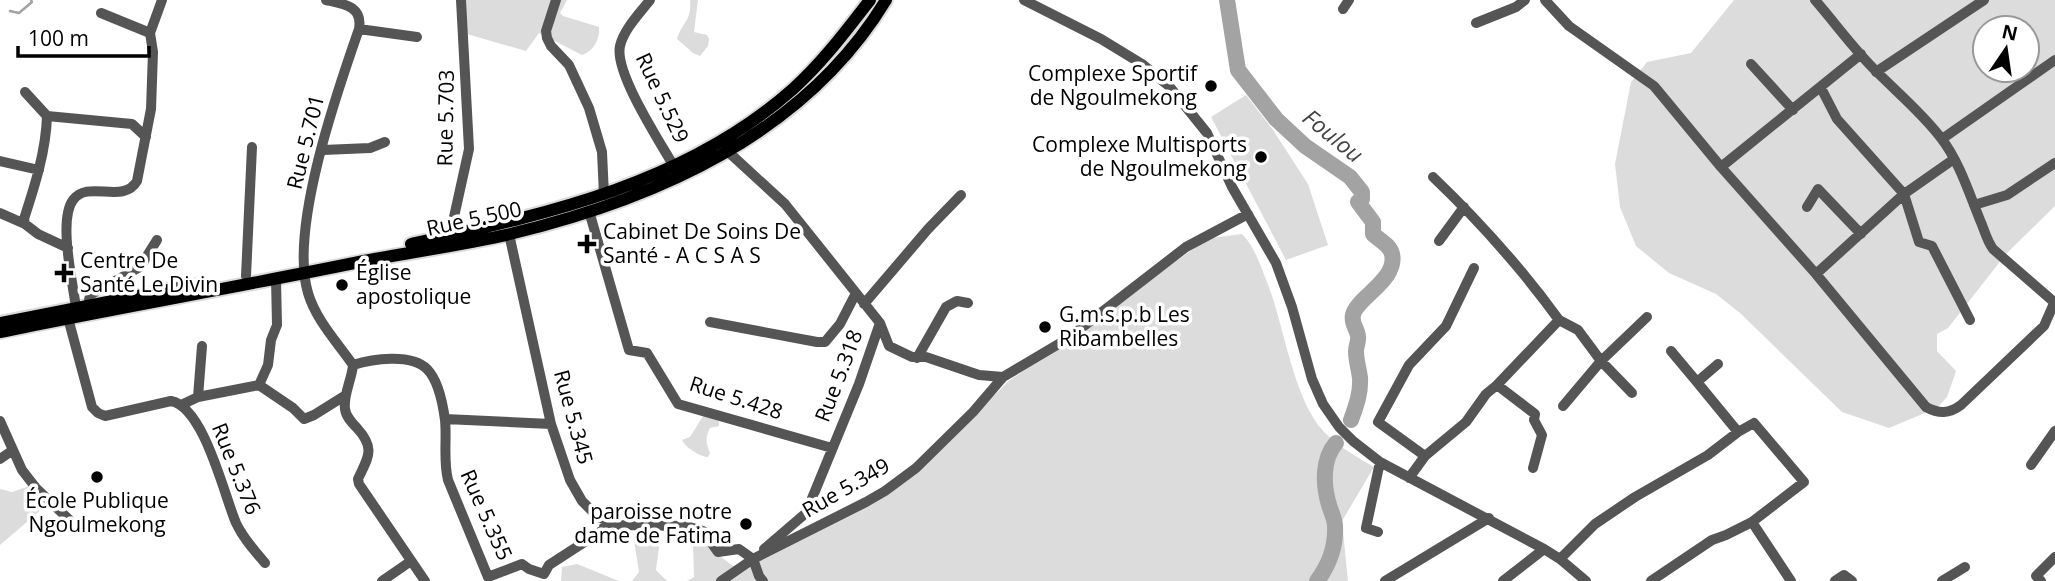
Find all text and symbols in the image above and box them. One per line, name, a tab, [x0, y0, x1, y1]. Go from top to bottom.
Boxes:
scale bar	[18, 14, 149, 58]
north arrow	[1971, 14, 2041, 84]
text: N	[1999, 18, 2020, 47]
text: 100 m	[28, 24, 89, 52]
street label: Rue 5.529	[630, 48, 696, 147]
place label: Complexe Sportif de Ngoulmekong	[1028, 59, 1199, 111]
street label: Rue 5.703	[430, 69, 460, 167]
marker: Complexe Sportif de Ngoulmekong	[1203, 78, 1219, 94]
street label: Rue 5.701	[280, 91, 330, 192]
water label: Foulou	[1297, 101, 1371, 169]
place label: Complexe Multisports de Ngoulmekong	[1032, 130, 1247, 182]
marker: Complexe Multisports de Ngoulmekong	[1253, 149, 1269, 165]
street label: Rue 5.500	[424, 194, 524, 242]
place label: Cabinet De Soins De Santé - A C S A S	[603, 217, 801, 269]
marker: Cabinet De Soins De Santé - A C S A S	[577, 234, 597, 254]
place label: Centre De Santé Le Divin	[80, 246, 218, 298]
place label: Église apostolique	[356, 258, 471, 310]
marker: Centre De Santé Le Divin	[54, 263, 74, 283]
marker: Église apostolique	[334, 277, 350, 293]
place label: G.m.s.p.b Les Ribambelles	[1059, 300, 1190, 352]
marker: G.m.s.p.b Les Ribambelles	[1037, 319, 1053, 335]
street label: Rue 5.318	[808, 326, 868, 426]
street label: Rue 5.345	[548, 366, 600, 467]
street label: Rue 5.428	[686, 369, 787, 425]
street label: Rue 5.376	[206, 419, 268, 519]
street label: Rue 5.349	[797, 451, 894, 523]
street label: Rue 5.355	[454, 465, 519, 564]
marker: École Publique Ngoulmekong	[89, 469, 105, 485]
place label: École Publique Ngoulmekong	[25, 486, 169, 538]
place label: paroisse notre dame de Fatima	[574, 497, 732, 549]
marker: paroisse notre dame de Fatima	[738, 516, 754, 532]

